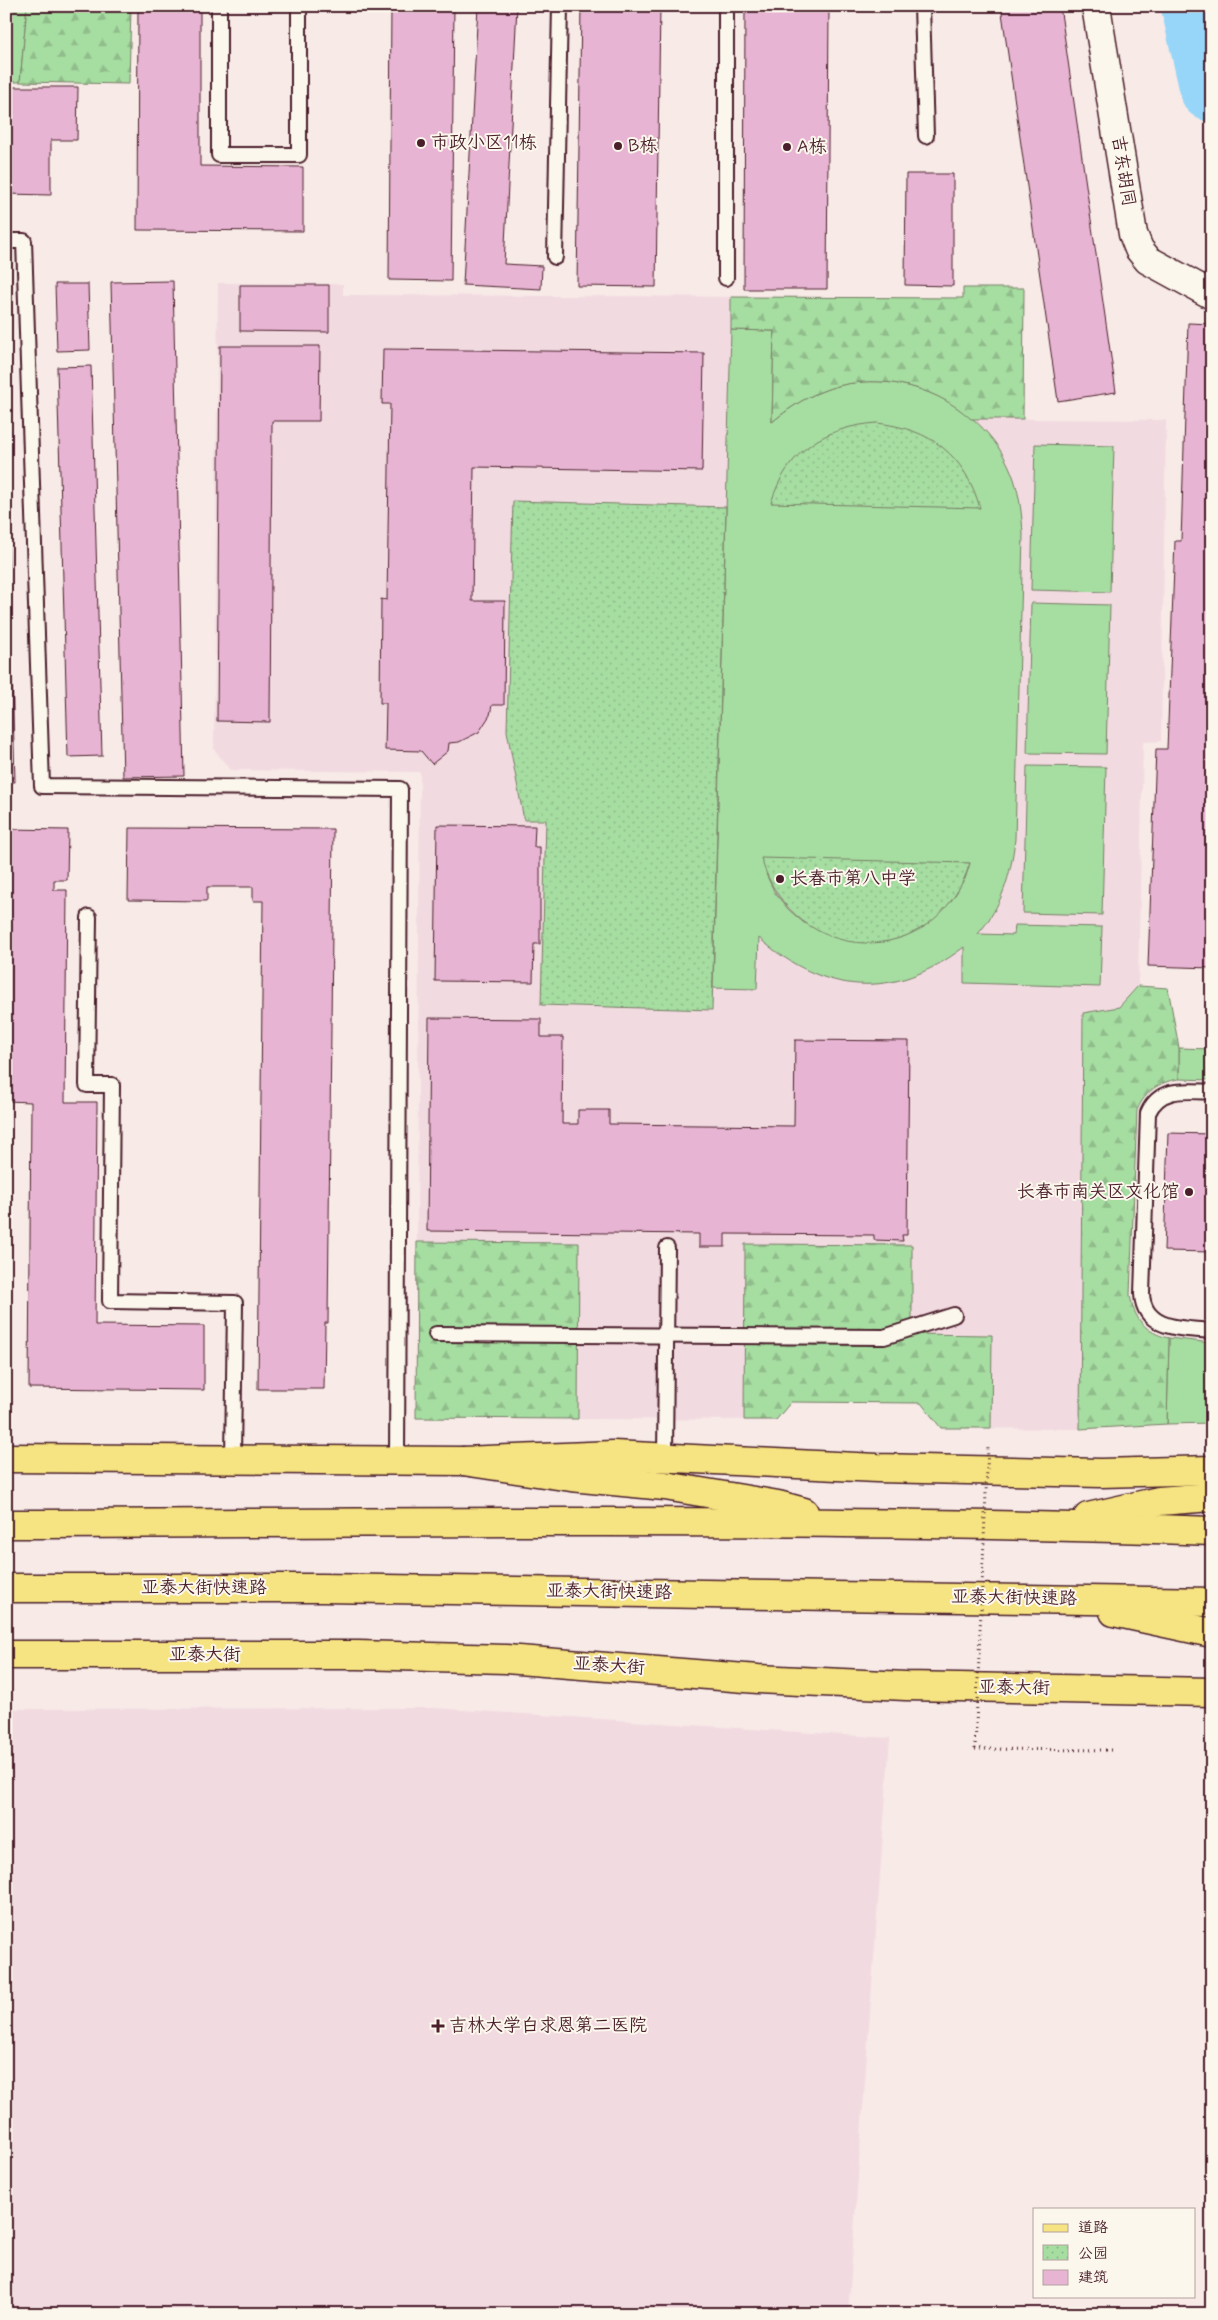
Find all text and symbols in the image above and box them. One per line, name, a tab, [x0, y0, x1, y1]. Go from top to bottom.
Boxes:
place label: 市政小区11栋	[431, 131, 537, 155]
place label: B栋	[628, 134, 657, 158]
street label: 吉东胡同	[1106, 134, 1140, 208]
place label: A栋	[797, 135, 827, 159]
marker: 市政小区11栋	[415, 137, 427, 149]
marker: B栋	[612, 140, 624, 152]
marker: A栋	[781, 141, 793, 153]
place label: 长春市第八中学	[790, 867, 916, 891]
marker: 长春市第八中学	[774, 873, 786, 885]
place label: 长春市南关区文化馆	[1017, 1180, 1179, 1204]
marker: 长春市南关区文化馆	[1183, 1186, 1195, 1198]
street label: 亚泰大街快速路	[141, 1576, 267, 1600]
street label: 亚泰大街快速路	[546, 1579, 672, 1605]
street label: 亚泰大街快速路	[951, 1585, 1077, 1611]
street label: 亚泰大街	[169, 1643, 241, 1667]
street label: 亚泰大街	[572, 1652, 646, 1680]
street label: 亚泰大街	[978, 1675, 1050, 1701]
place label: 吉林大学白求恩第二医院	[449, 2014, 647, 2038]
marker: 吉林大学白求恩第二医院	[431, 2019, 445, 2033]
legend	[1033, 2208, 1196, 2298]
text: 道路	[1078, 2218, 1108, 2238]
text: 公园	[1078, 2244, 1108, 2264]
text: 建筑	[1078, 2268, 1108, 2288]

